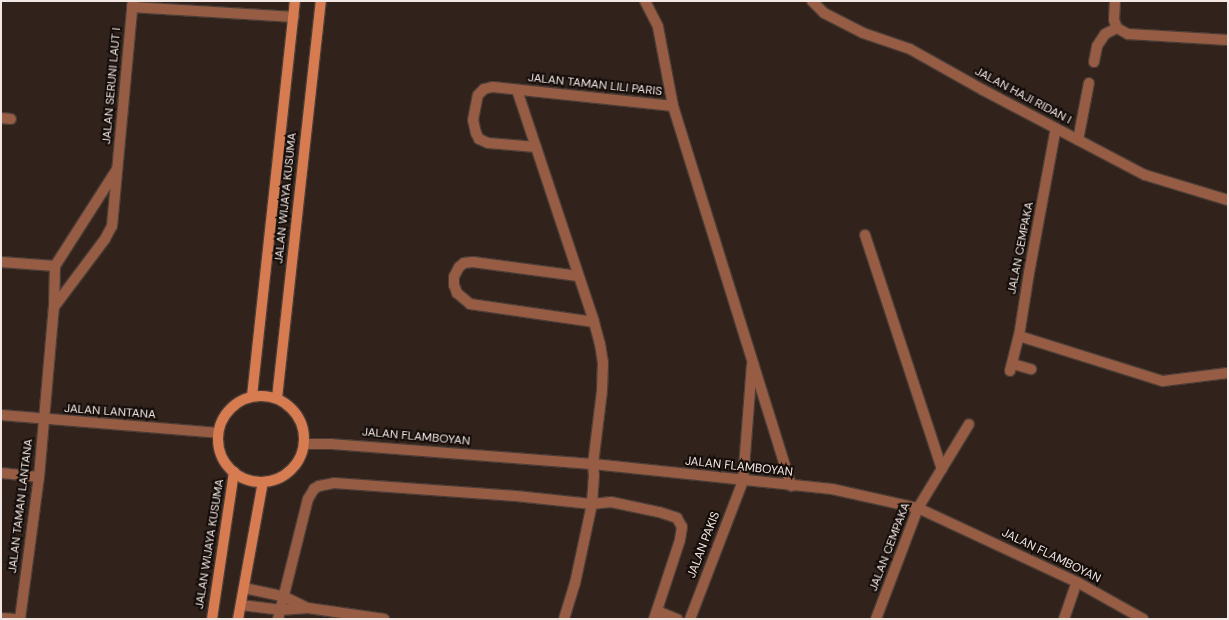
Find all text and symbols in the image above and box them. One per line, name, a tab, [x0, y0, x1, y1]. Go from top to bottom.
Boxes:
street label: JALAN SERUNI LAUT I	[100, 27, 124, 145]
street label: JALAN HAJI RIDAN I	[972, 64, 1074, 128]
street label: JALAN TAMAN LILI PARIS	[527, 71, 663, 99]
street label: JALAN WIJAYA KUSUMA	[272, 132, 300, 264]
street label: JALAN CEMPAKA	[1005, 201, 1037, 295]
street label: JALAN LANTANA	[64, 402, 156, 422]
street label: JALAN FLAMBOYAN	[361, 425, 471, 449]
street label: JALAN TAMAN LANTANA	[6, 438, 36, 574]
street label: JALAN FLAMBOYAN	[684, 454, 794, 480]
street label: JALAN WIJAYA KUSUMA	[193, 478, 227, 610]
street label: JALAN CEMPAKA	[866, 501, 914, 593]
street label: JALAN PAKIS	[685, 510, 723, 580]
street label: JALAN FLAMBOYAN	[999, 526, 1103, 586]

